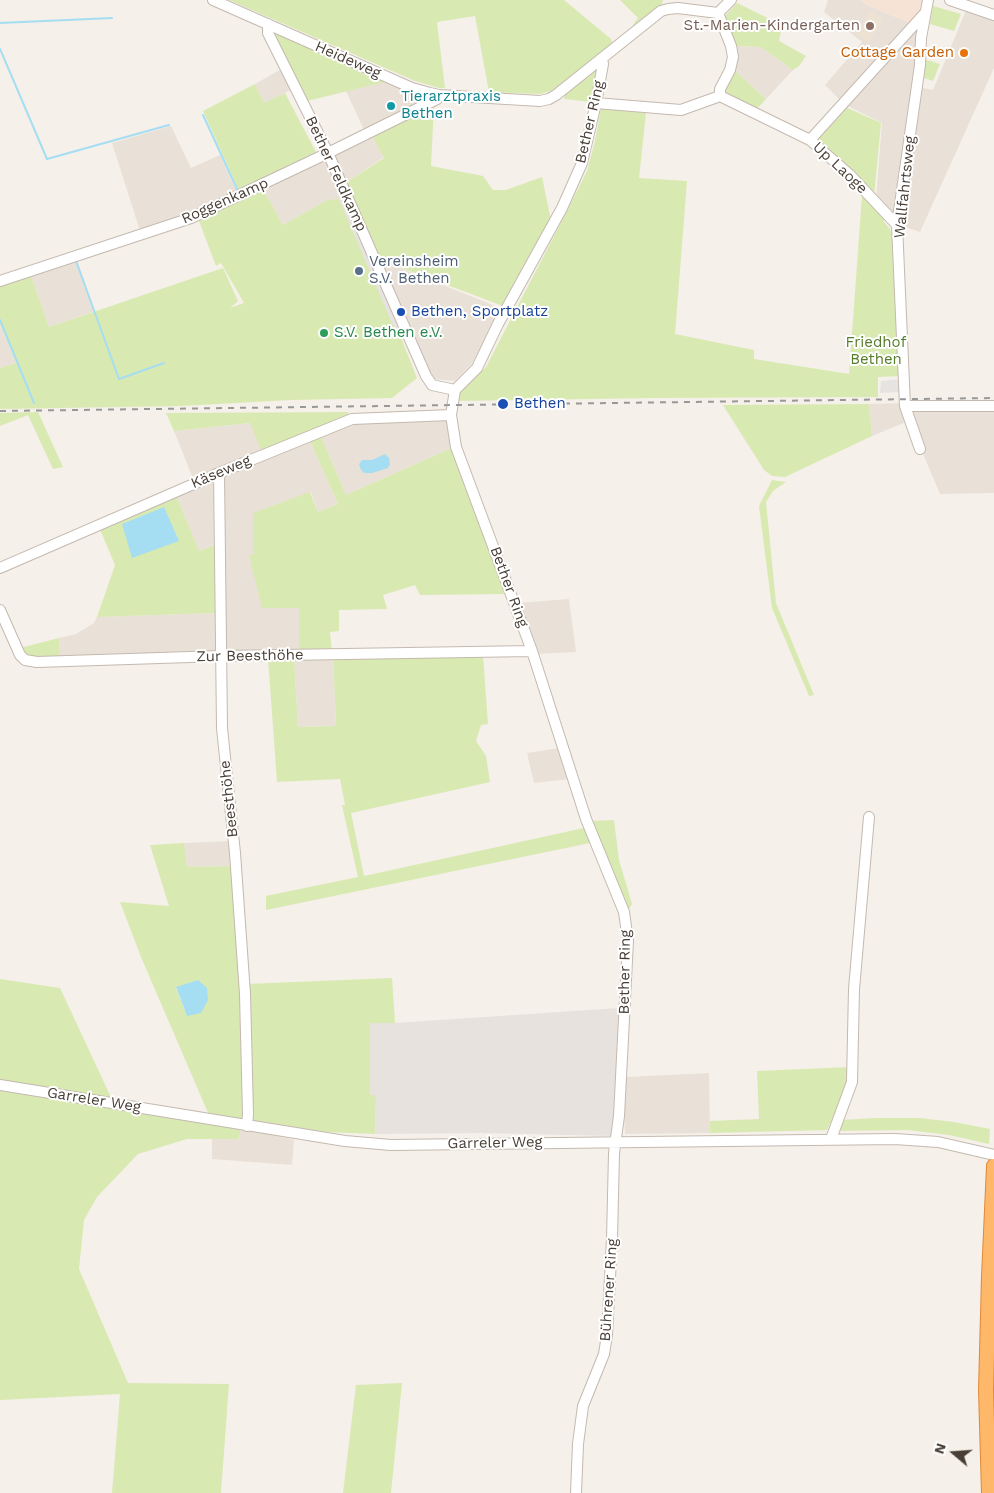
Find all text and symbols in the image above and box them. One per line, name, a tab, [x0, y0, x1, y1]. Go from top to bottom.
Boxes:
place label: St.-Marien-Kindergarten	[684, 17, 860, 35]
marker: St.-Marien-Kindergarten	[864, 20, 876, 32]
street label: Heideweg	[312, 37, 384, 83]
place label: Cottage Garden	[840, 44, 954, 62]
marker: Cottage Garden	[958, 47, 970, 59]
street label: Bether Ring	[572, 79, 608, 165]
place label: Tierarztpraxis Bethen	[401, 88, 501, 123]
marker: Tierarztpraxis Bethen	[385, 100, 397, 112]
street label: Bether Feldkamp	[301, 113, 371, 235]
street label: Wallfahrtsweg	[891, 135, 919, 239]
street label: Up Laoge	[809, 138, 871, 198]
street label: Roggenkamp	[179, 174, 271, 228]
place label: Vereinsheim S.V. Bethen	[369, 253, 459, 288]
marker: Vereinsheim S.V. Bethen	[353, 265, 365, 277]
place label: Bethen, Sportplatz	[411, 303, 548, 321]
marker: Bethen, Sportplatz	[395, 306, 407, 318]
place label: S.V. Bethen e.V.	[334, 324, 443, 342]
marker: S.V. Bethen e.V.	[318, 327, 330, 339]
park label: Friedhof Bethen	[846, 334, 906, 369]
place label: Bethen	[514, 395, 566, 413]
marker: Bethen	[496, 397, 510, 411]
street label: Käseweg	[188, 451, 254, 493]
street label: Bether Ring	[486, 544, 532, 630]
street label: Zur Beesthöhe	[196, 646, 304, 666]
street label: Beesthöhe	[216, 760, 242, 838]
street label: Bether Ring	[615, 929, 635, 1015]
street label: Garreler Weg	[46, 1084, 142, 1116]
street label: Garreler Weg	[447, 1133, 543, 1153]
street label: Bührener Ring	[596, 1238, 622, 1342]
north arrow	[929, 1428, 979, 1478]
text: N	[931, 1441, 949, 1456]

